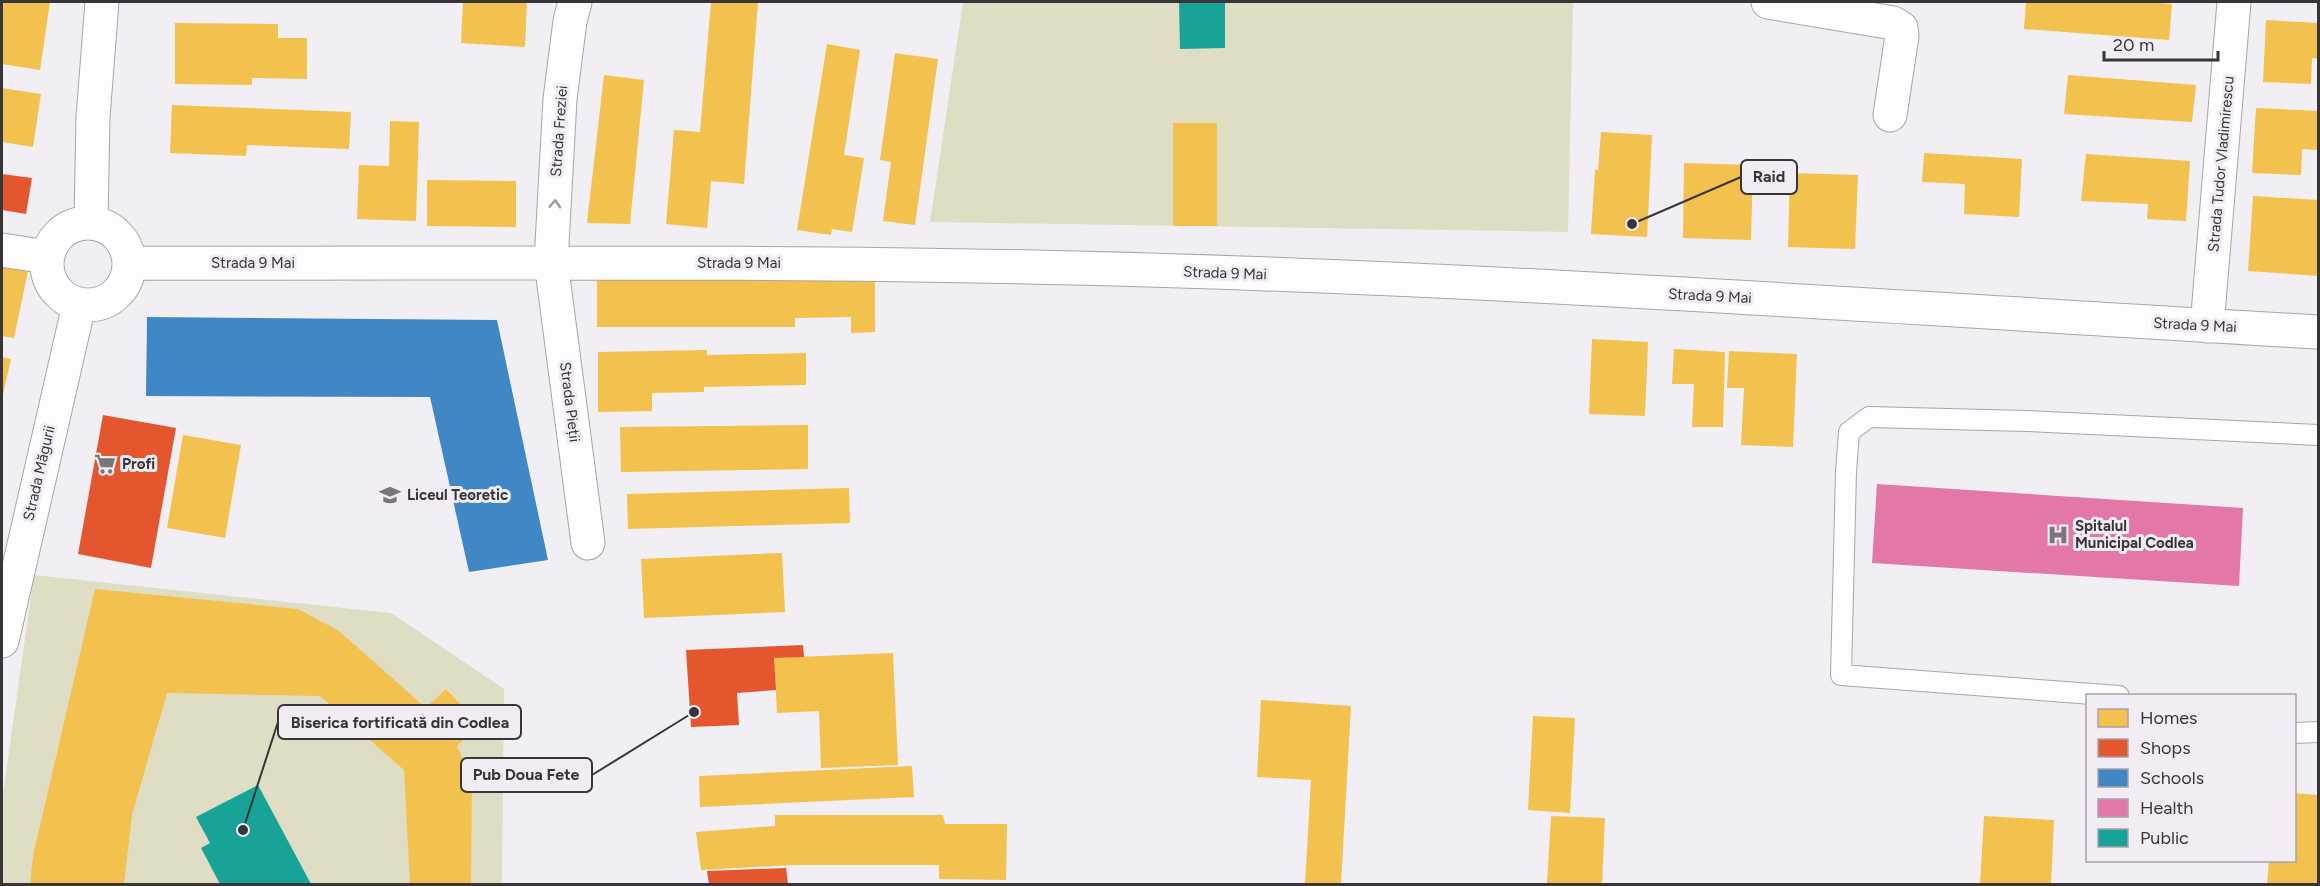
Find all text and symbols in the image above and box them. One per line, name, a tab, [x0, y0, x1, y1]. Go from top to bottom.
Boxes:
scale bar	[2104, 24, 2218, 62]
text: 20 m	[2113, 34, 2154, 56]
street label: Strada Tudor Vladimirescu	[2204, 75, 2238, 253]
street label: Strada Freziei	[547, 85, 571, 177]
callout: Raid	[1741, 160, 1797, 194]
text: Raid	[1753, 167, 1785, 186]
one-way arrow	[548, 199, 561, 208]
street label: Strada 9 Mai	[211, 254, 295, 272]
street label: Strada 9 Mai	[697, 254, 781, 272]
street label: Strada 9 Mai	[1183, 263, 1267, 283]
street label: Strada 9 Mai	[1668, 285, 1752, 307]
street label: Strada 9 Mai	[2153, 314, 2237, 336]
street label: Strada Pieții	[556, 361, 584, 443]
street label: Strada Măgurii	[19, 424, 59, 522]
supermarket icon: Profi	[93, 452, 117, 476]
place label: Profi	[122, 455, 155, 473]
school or university icon: Liceul Teoretic	[378, 483, 402, 507]
place label: Liceul Teoretic	[407, 486, 508, 504]
place label: Spitalul Municipal Codlea	[2075, 517, 2194, 552]
hospital icon: Spitalul Municipal Codlea	[2046, 523, 2070, 547]
legend	[2086, 694, 2296, 862]
callout: Biserica fortificată din Codlea	[278, 705, 521, 739]
text: Homes	[2140, 707, 2198, 729]
text: Biserica fortificată din Codlea	[291, 713, 509, 732]
text: Shops	[2140, 737, 2191, 759]
callout: Pub Doua Fete	[461, 758, 592, 792]
text: Pub Doua Fete	[473, 765, 579, 784]
text: Schools	[2140, 767, 2204, 789]
text: Health	[2140, 797, 2193, 819]
text: Public	[2140, 827, 2189, 849]

